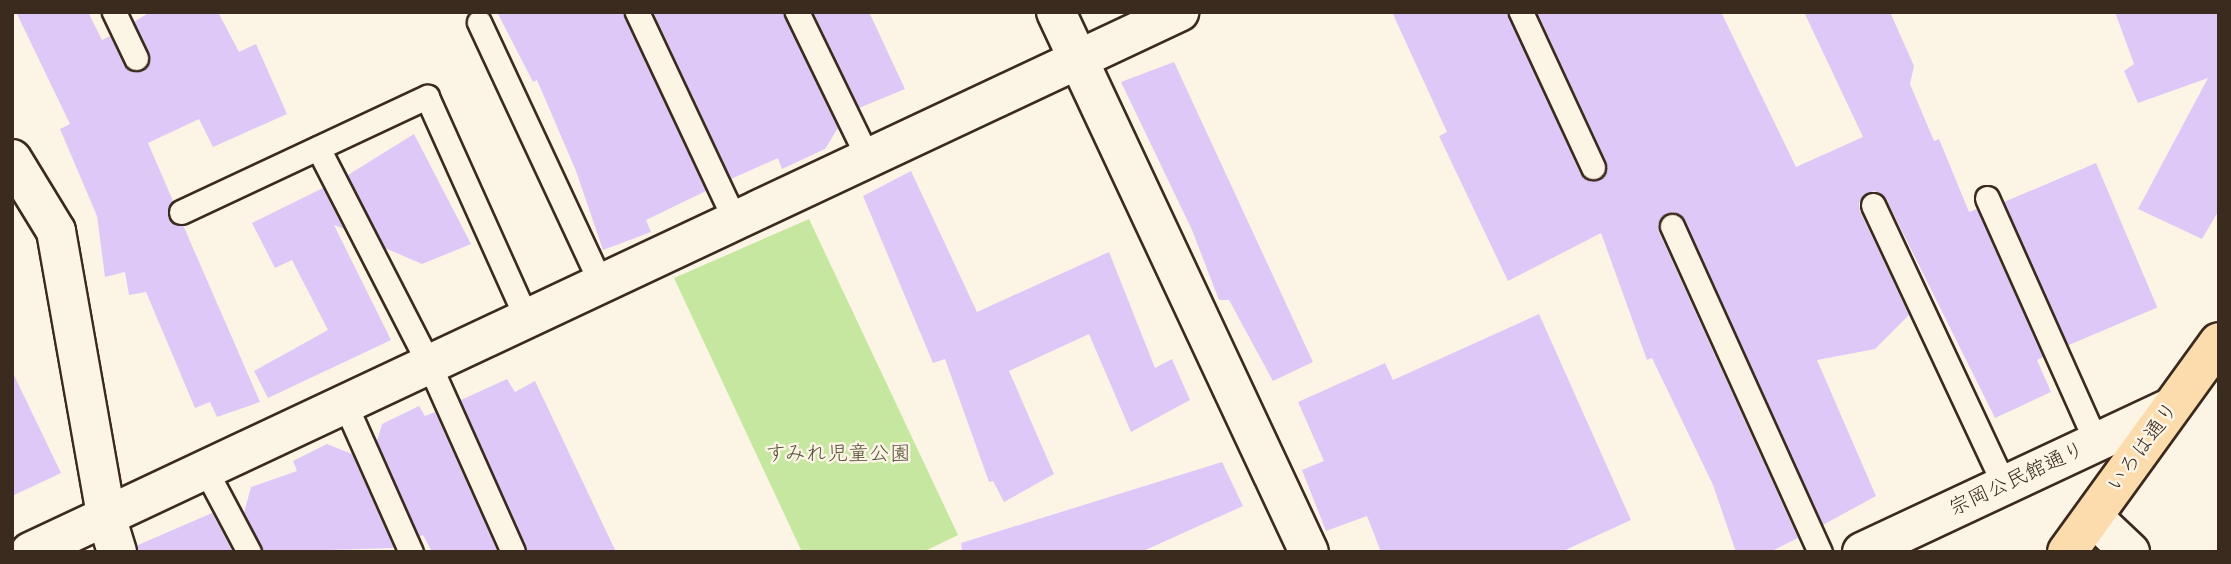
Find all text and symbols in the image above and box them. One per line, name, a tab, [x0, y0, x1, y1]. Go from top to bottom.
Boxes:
street label: いろは通り	[2102, 397, 2184, 497]
street label: 宗岡公民館通り	[1945, 437, 2089, 521]
park label: すみれ児童公園	[765, 441, 911, 467]

